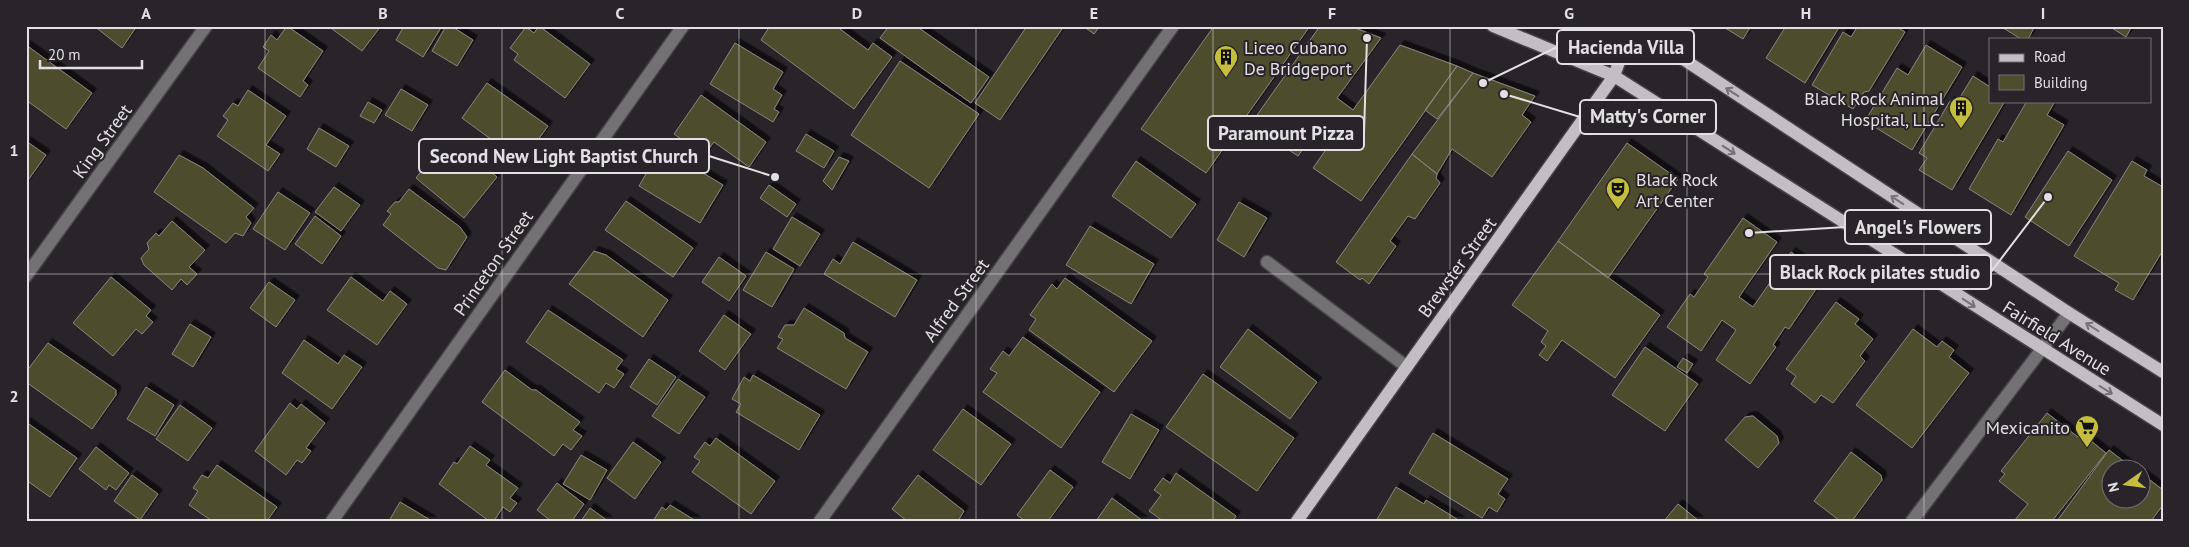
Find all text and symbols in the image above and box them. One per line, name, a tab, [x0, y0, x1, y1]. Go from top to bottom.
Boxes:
text: A	[141, 3, 151, 23]
text: B	[378, 3, 388, 23]
text: C	[616, 3, 625, 23]
text: D	[852, 3, 862, 23]
text: E	[1090, 3, 1098, 23]
text: F	[1328, 3, 1336, 23]
text: G	[1564, 3, 1574, 23]
text: H	[1801, 3, 1811, 23]
text: I	[2041, 3, 2045, 23]
callout: Hacienda Villa	[1557, 30, 1694, 64]
text: Hacienda Villa	[1568, 35, 1684, 59]
place label: Liceo Cubano De Bridgeport	[1244, 36, 1352, 80]
scale bar	[40, 38, 142, 70]
legend	[1989, 38, 2152, 102]
building icon: Liceo Cubano De Bridgeport	[1213, 44, 1239, 78]
text: 20 m	[48, 45, 81, 64]
text: Road	[2034, 47, 2066, 66]
text: Building	[2034, 73, 2088, 92]
one-way arrow	[1725, 87, 1739, 98]
place label: Black Rock Animal Hospital, LLC.	[1804, 87, 1945, 131]
building icon: Black Rock Animal Hospital, LLC.	[1948, 95, 1974, 129]
street label: King Street	[67, 99, 137, 183]
callout: Matty's Corner	[1580, 100, 1716, 134]
text: Matty's Corner	[1590, 104, 1706, 128]
callout: Paramount Pizza	[1208, 116, 1364, 150]
text: Paramount Pizza	[1218, 121, 1354, 145]
callout: Second New Light Baptist Church	[419, 139, 709, 173]
text: 1	[9, 140, 19, 160]
text: Second New Light Baptist Church	[430, 144, 698, 168]
one-way arrow	[1721, 145, 1735, 155]
place label: Black Rock Art Center	[1636, 168, 1718, 212]
theatre icon: Black Rock Art Center	[1605, 176, 1631, 210]
one-way arrow	[1891, 195, 1905, 205]
street label: Princeton Street	[448, 206, 538, 320]
callout: Angel's Flowers	[1845, 210, 1991, 244]
street label: Brewster Street	[1413, 212, 1501, 322]
text: Angel's Flowers	[1855, 215, 1981, 239]
street label: Alfred Street	[918, 254, 994, 346]
callout: Black Rock pilates studio	[1770, 255, 1991, 289]
text: Black Rock pilates studio	[1780, 260, 1980, 284]
street label: Fairfield Avenue	[1999, 296, 2115, 380]
one-way arrow	[1961, 298, 1975, 308]
one-way arrow	[2085, 322, 2099, 333]
one-way arrow	[2099, 385, 2113, 395]
text: 2	[9, 386, 19, 406]
supermarket icon: Mexicanito	[2074, 414, 2100, 448]
place label: Mexicanito	[1986, 416, 2070, 439]
north arrow	[2102, 460, 2152, 510]
text: N	[2104, 481, 2123, 494]

